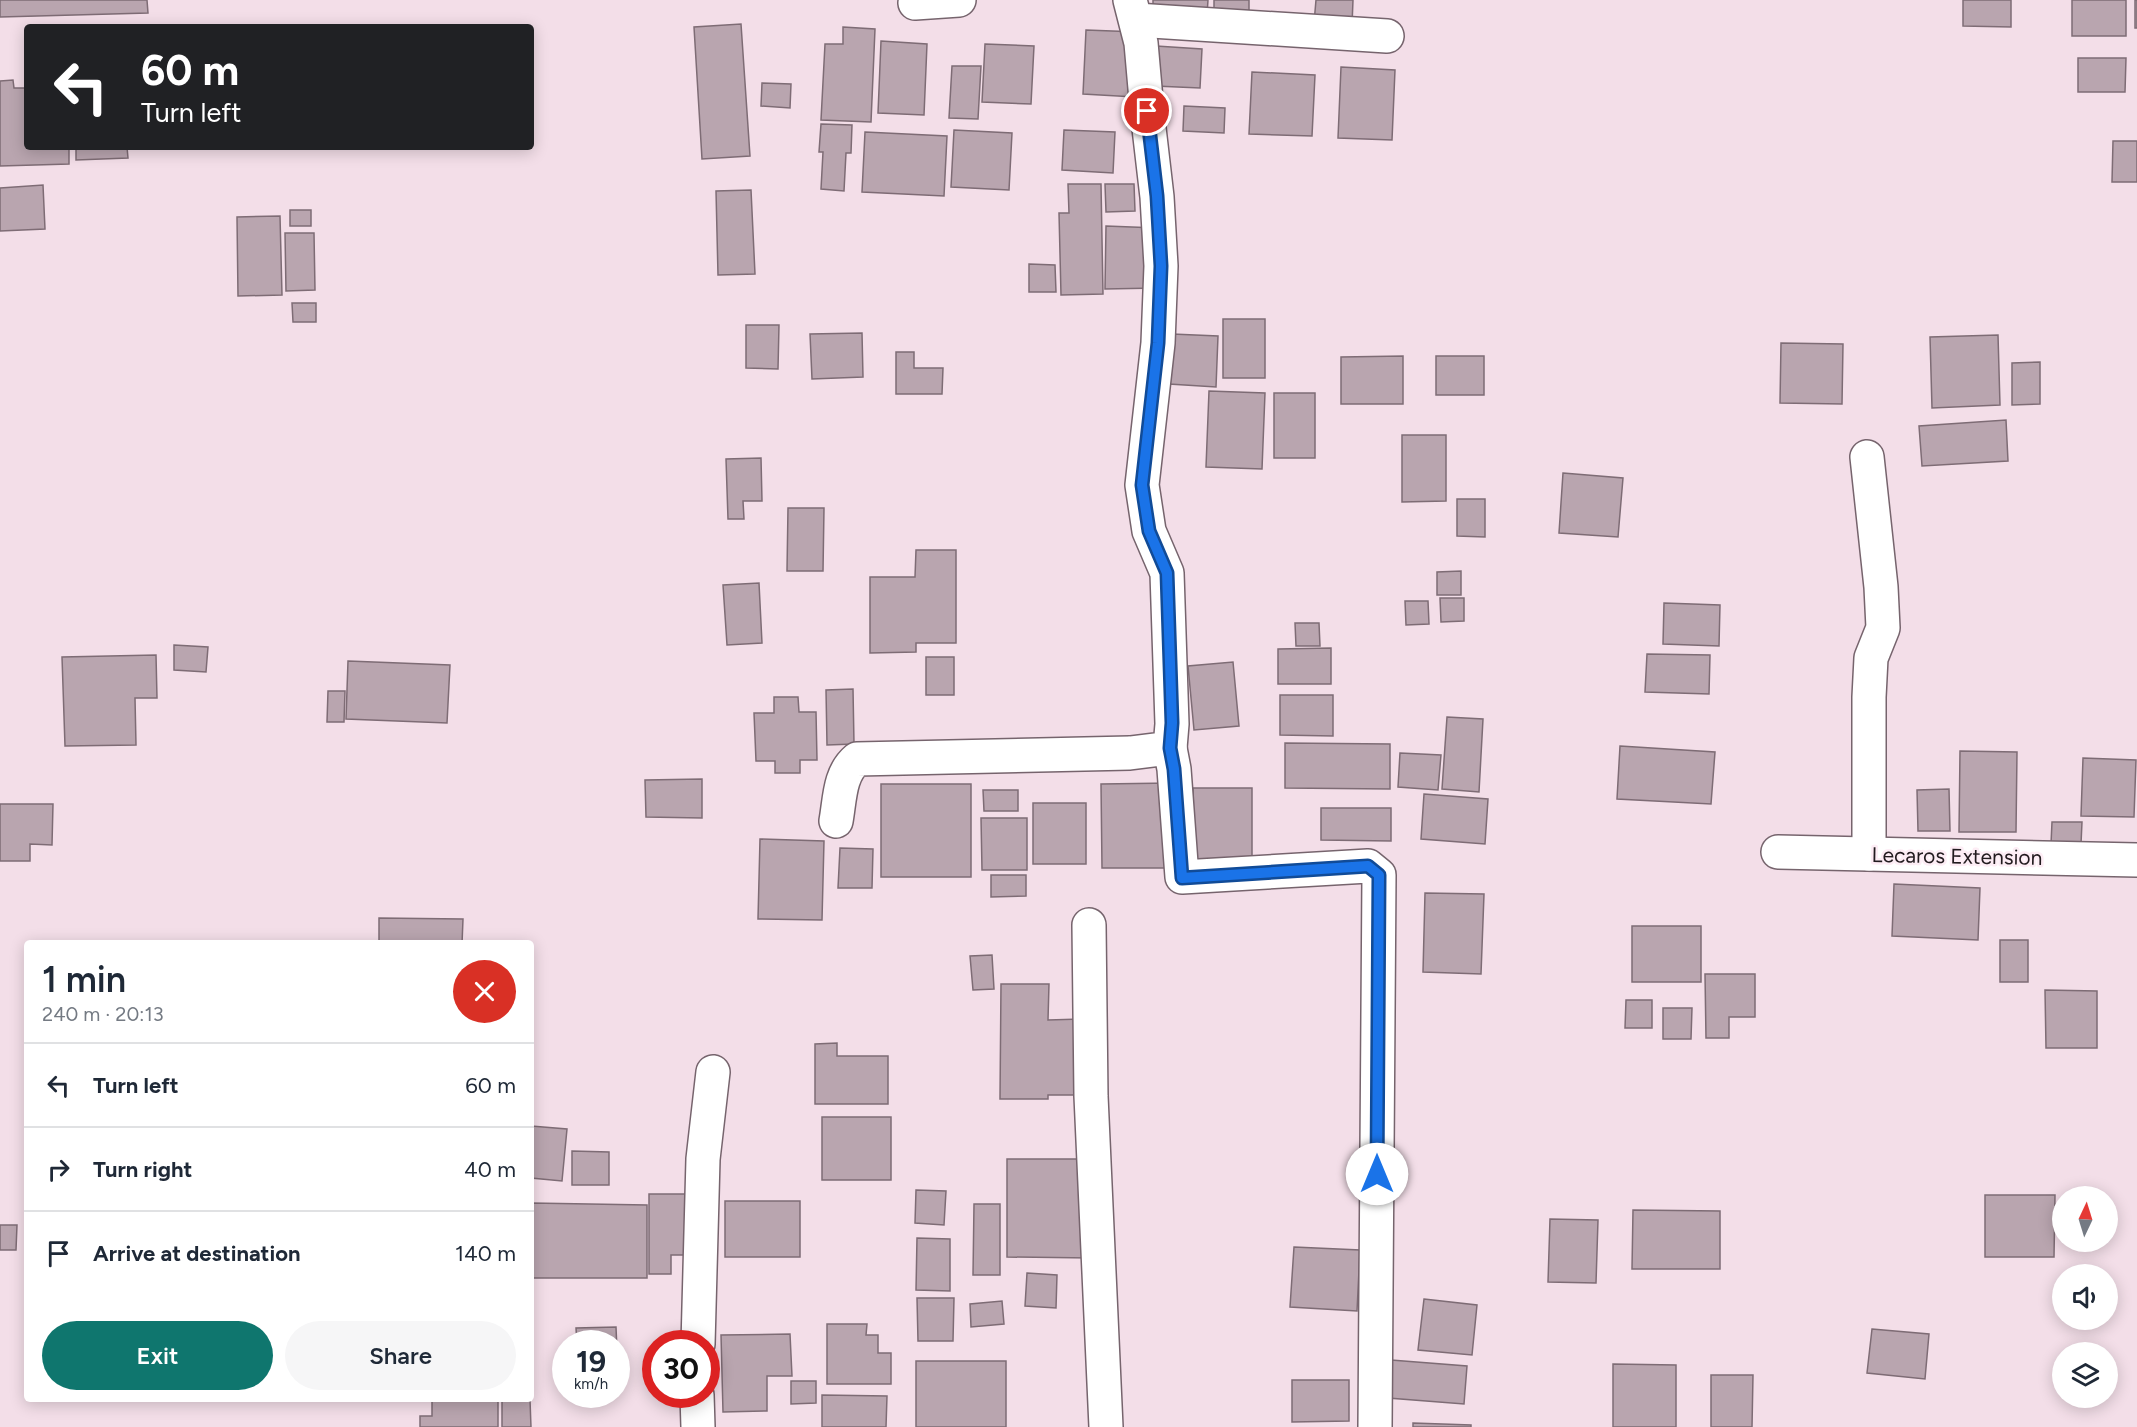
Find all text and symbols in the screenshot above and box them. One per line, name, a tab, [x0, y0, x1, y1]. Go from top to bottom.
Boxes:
text: 60 m	[141, 45, 239, 96]
icon: left	[42, 48, 120, 126]
pin	[1121, 85, 1172, 136]
icon: arrive	[1130, 94, 1163, 127]
text: Turn left	[141, 96, 241, 129]
street label: Lecaros Extension	[1871, 842, 2043, 870]
text: 1 min	[42, 958, 126, 1001]
button: close	[453, 960, 516, 1023]
text: 240 m · 20:13	[42, 1002, 164, 1026]
icon: left	[42, 1069, 75, 1102]
text: Turn left	[93, 1072, 179, 1099]
text: 60 m	[465, 1072, 516, 1099]
position arrow	[1345, 1142, 1409, 1206]
icon: right	[42, 1153, 75, 1186]
text: Turn right	[93, 1156, 192, 1183]
text: 40 m	[464, 1156, 516, 1183]
north arrow	[2052, 1186, 2118, 1252]
map controls	[2052, 1186, 2118, 1408]
icon: arrive	[42, 1237, 75, 1270]
text: Arrive at destination	[93, 1240, 301, 1267]
text: 140 m	[455, 1240, 516, 1267]
button: sound	[2052, 1264, 2118, 1330]
button: Exit	[42, 1321, 273, 1390]
button: Share	[285, 1321, 516, 1390]
speed limit sign: 30	[642, 1330, 720, 1408]
button: layers	[2052, 1342, 2118, 1408]
text: 19	[576, 1343, 606, 1380]
text: km/h	[574, 1375, 608, 1393]

